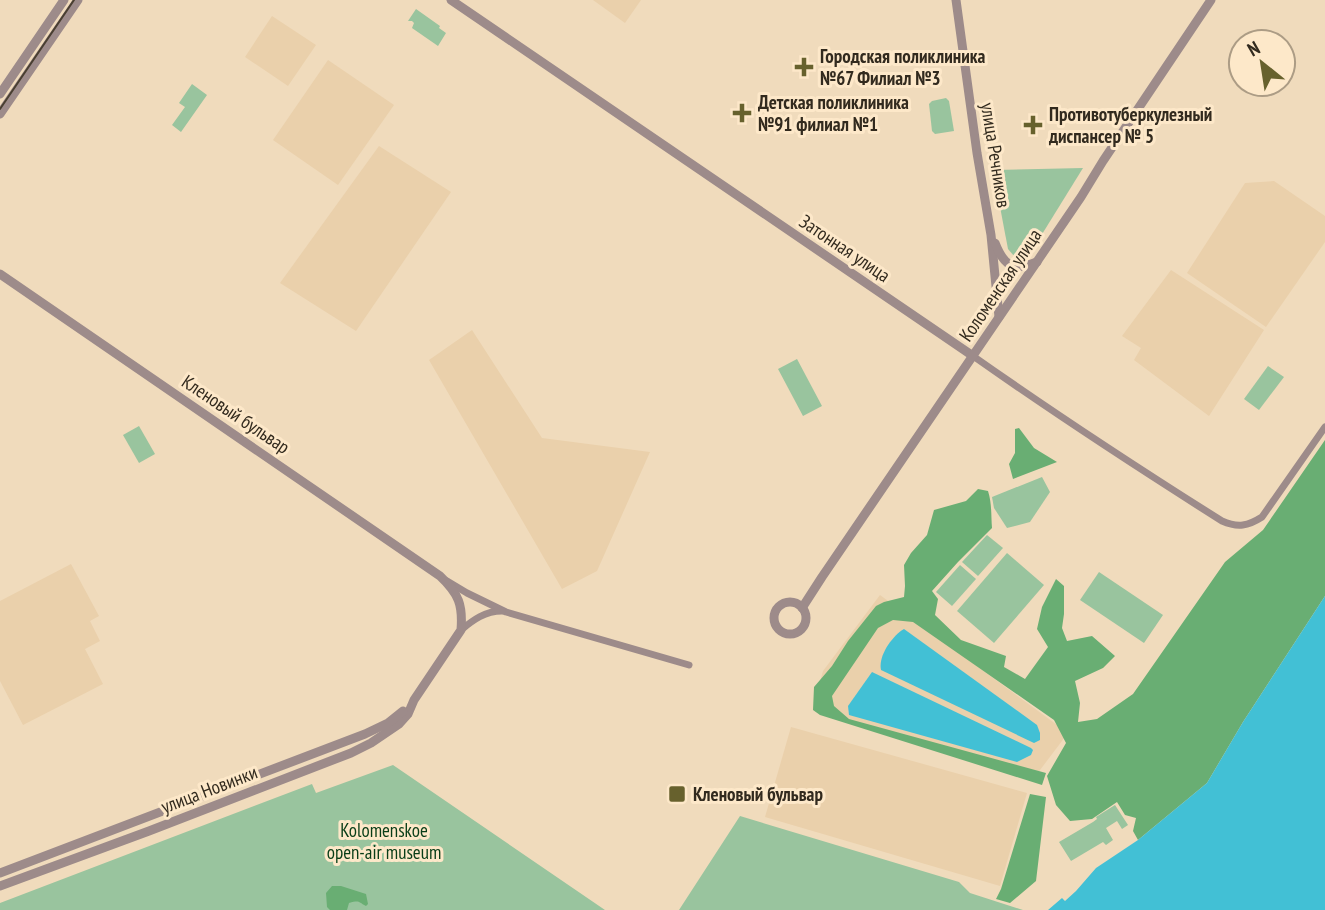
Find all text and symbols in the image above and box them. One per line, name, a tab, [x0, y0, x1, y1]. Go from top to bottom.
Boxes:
north arrow	[1227, 28, 1297, 98]
text: N	[1243, 35, 1264, 61]
place label: Городская поликлиника №67 Филиал №3	[820, 44, 986, 90]
marker: Городская поликлиника №67 Филиал №3	[794, 57, 814, 77]
place label: Детская поликлиника №91 филиал №1	[758, 90, 909, 136]
street label: улица Речников	[976, 101, 1016, 209]
place label: Противотуберкулезный диспансер № 5	[1048, 102, 1212, 148]
marker: Детская поликлиника №91 филиал №1	[732, 103, 752, 123]
marker: Противотуберкулезный диспансер № 5	[1023, 115, 1043, 135]
street label: Затонная улица	[795, 209, 895, 287]
street label: Коломенская улица	[954, 224, 1046, 346]
street label: Кленовый бульвар	[178, 369, 294, 459]
street label: улица Новинки	[157, 760, 261, 818]
place label: Кленовый бульвар	[693, 782, 823, 806]
marker: Кленовый бульвар	[667, 784, 687, 804]
park label: Kolomenskoe open-air museum	[327, 818, 441, 864]

